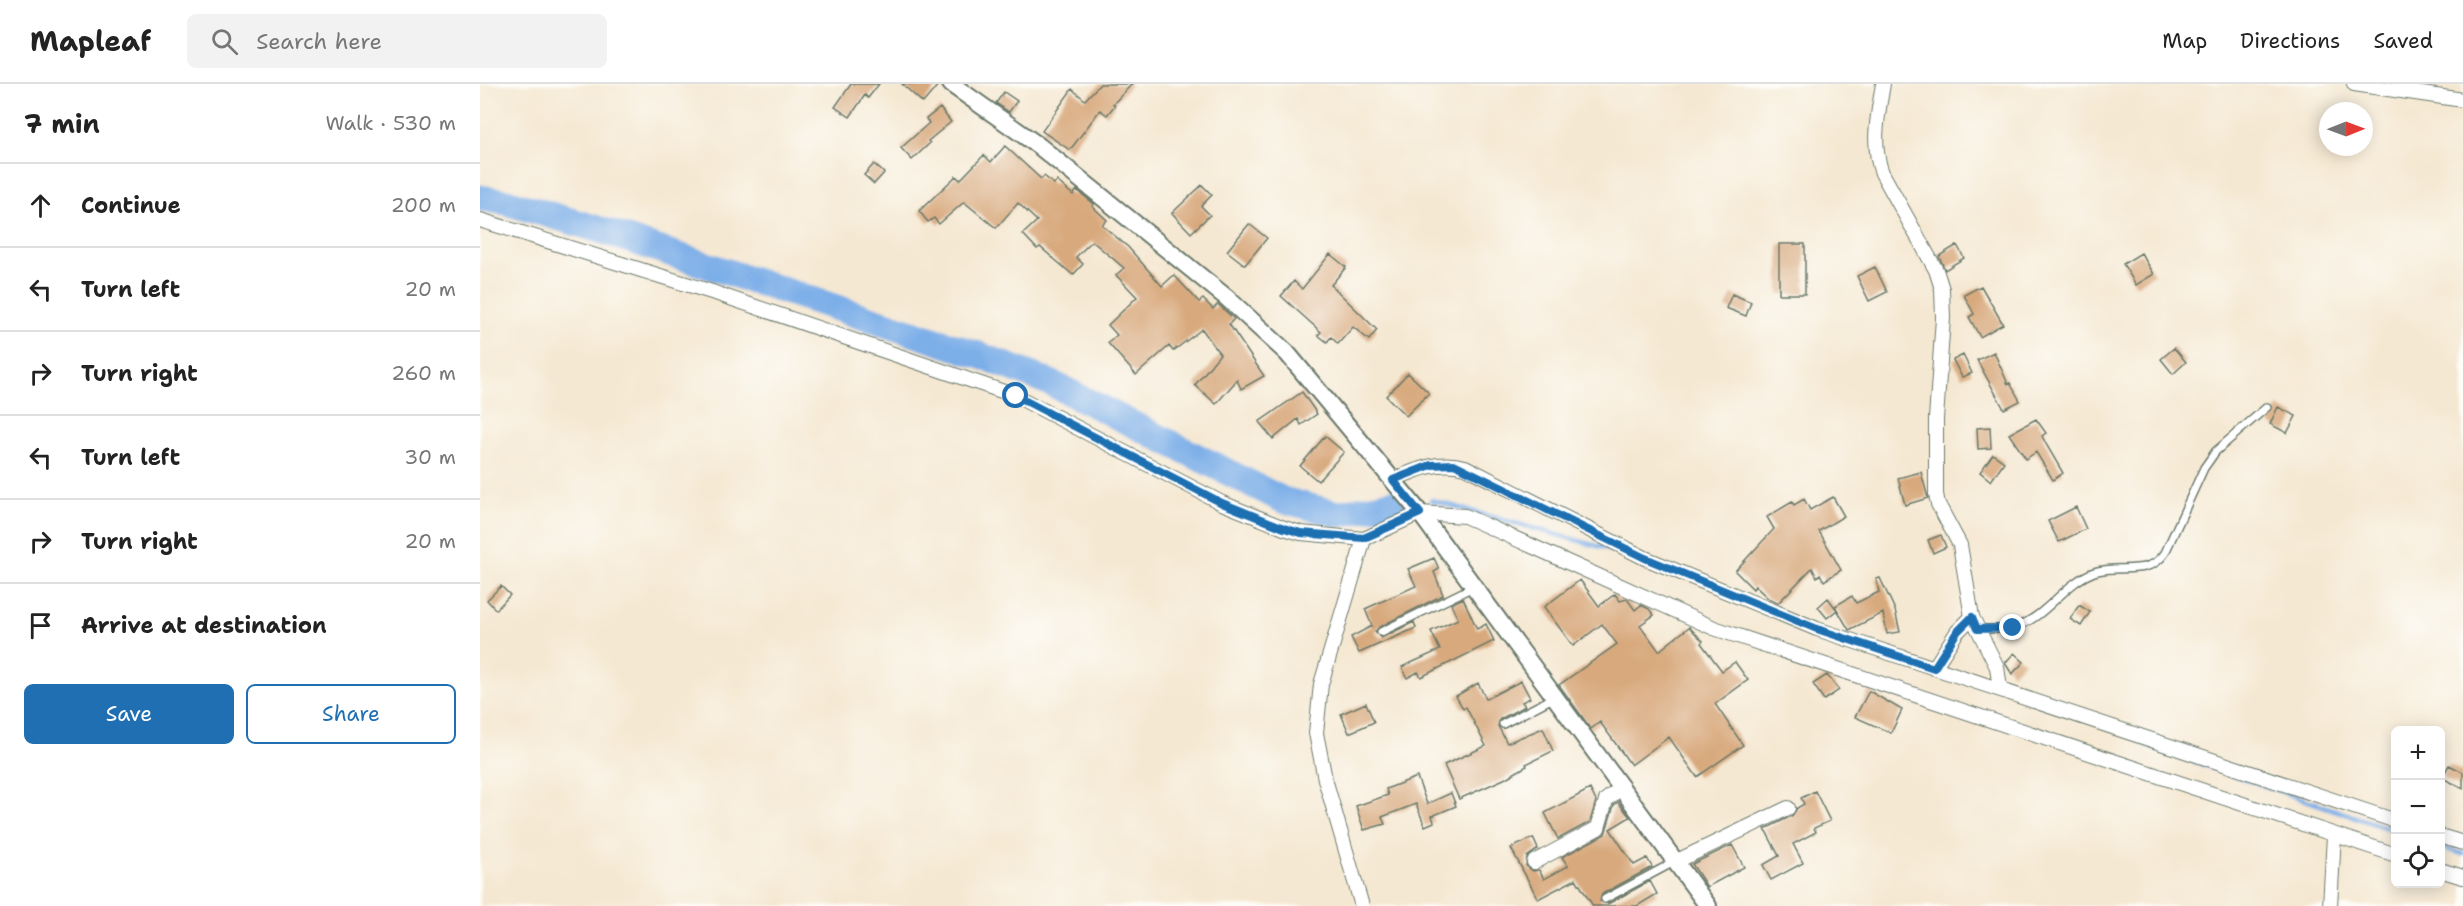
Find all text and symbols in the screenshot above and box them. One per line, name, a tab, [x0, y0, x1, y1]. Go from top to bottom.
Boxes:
search box	[187, 14, 607, 68]
text: Mapleaf	[30, 22, 151, 60]
icon: search	[208, 25, 241, 58]
text: Search here	[256, 27, 382, 56]
text: Map	[2162, 27, 2207, 55]
text: Directions	[2240, 27, 2340, 55]
text: Saved	[2373, 27, 2433, 55]
north arrow	[2319, 102, 2373, 156]
text: 7 min	[24, 106, 100, 141]
text: Walk · 530 m	[325, 110, 456, 136]
icon: ahead	[24, 189, 57, 222]
text: Continue	[81, 191, 181, 220]
text: 200 m	[391, 192, 456, 218]
icon: left	[24, 273, 57, 306]
text: Turn left	[81, 275, 180, 304]
text: 20 m	[405, 276, 456, 302]
icon: right	[24, 357, 57, 390]
text: Turn right	[81, 359, 198, 388]
text: 260 m	[391, 360, 456, 386]
route start	[1002, 382, 1028, 408]
icon: left	[24, 441, 57, 474]
text: Turn left	[81, 443, 180, 472]
text: 30 m	[404, 444, 456, 470]
icon: right	[24, 525, 57, 558]
text: Turn right	[81, 527, 198, 556]
text: 20 m	[405, 528, 456, 554]
icon: arrive	[24, 609, 57, 642]
text: Arrive at destination	[81, 611, 327, 640]
route end	[1999, 614, 2025, 640]
button: Save	[24, 684, 234, 744]
button: Share	[246, 684, 456, 744]
map controls	[2391, 726, 2445, 888]
button: +	[2391, 726, 2445, 780]
button: −	[2391, 780, 2445, 834]
button: locate	[2391, 834, 2445, 888]

